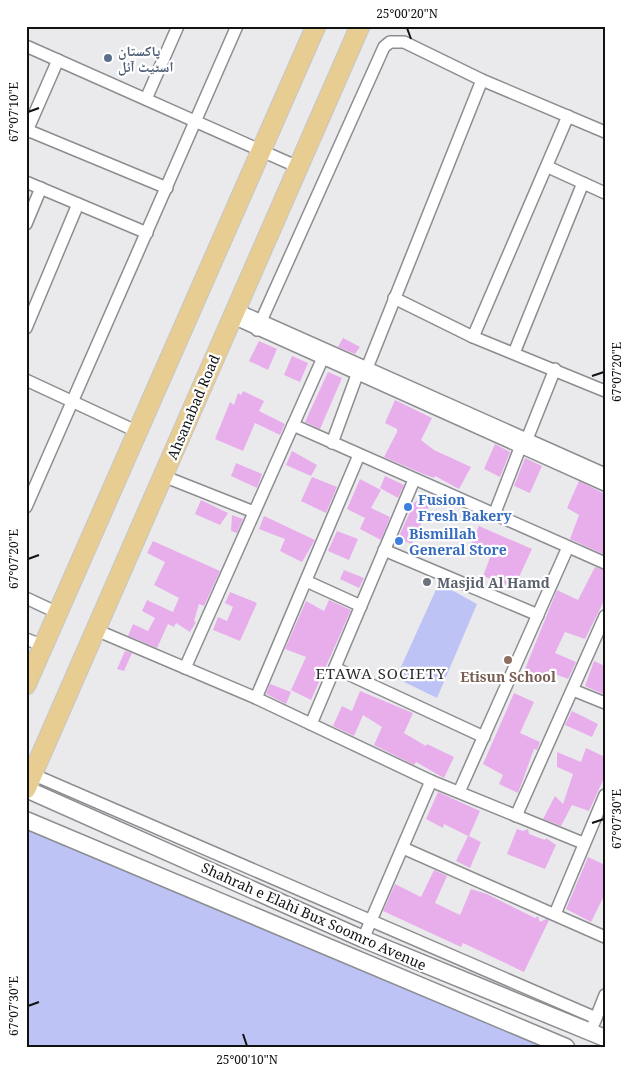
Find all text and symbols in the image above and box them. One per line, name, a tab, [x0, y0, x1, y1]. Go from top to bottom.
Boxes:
text: 25°00'20"N	[376, 5, 438, 22]
place label: پاکستان اسٹیٹ آئل	[118, 41, 173, 76]
marker: پاکستان اسٹیٹ آئل	[102, 52, 114, 64]
text: 67°07'10"E	[5, 82, 22, 142]
text: 67°07'20"E	[608, 342, 625, 402]
street label: Ahsanabad Road	[162, 351, 224, 462]
place label: Fusion Fresh Bakery	[418, 490, 513, 525]
marker: Fusion Fresh Bakery	[402, 501, 414, 513]
place label: Bismillah General Store	[409, 524, 507, 559]
text: 67°07'20"E	[5, 529, 22, 589]
marker: Bismillah General Store	[393, 535, 405, 547]
place label: Masjid Al Hamd	[437, 573, 550, 592]
marker: Masjid Al Hamd	[421, 576, 433, 588]
marker: Etisun School	[502, 654, 514, 666]
district label: ETAWA SOCIETY	[315, 663, 447, 683]
place label: Etisun School	[460, 667, 556, 686]
text: 67°07'30"E	[608, 789, 625, 849]
street label: Shahrah e Elahi Bux Soomro Avenue	[199, 858, 429, 974]
text: 67°07'30"E	[5, 976, 22, 1036]
text: 25°00'10"N	[216, 1051, 278, 1068]

